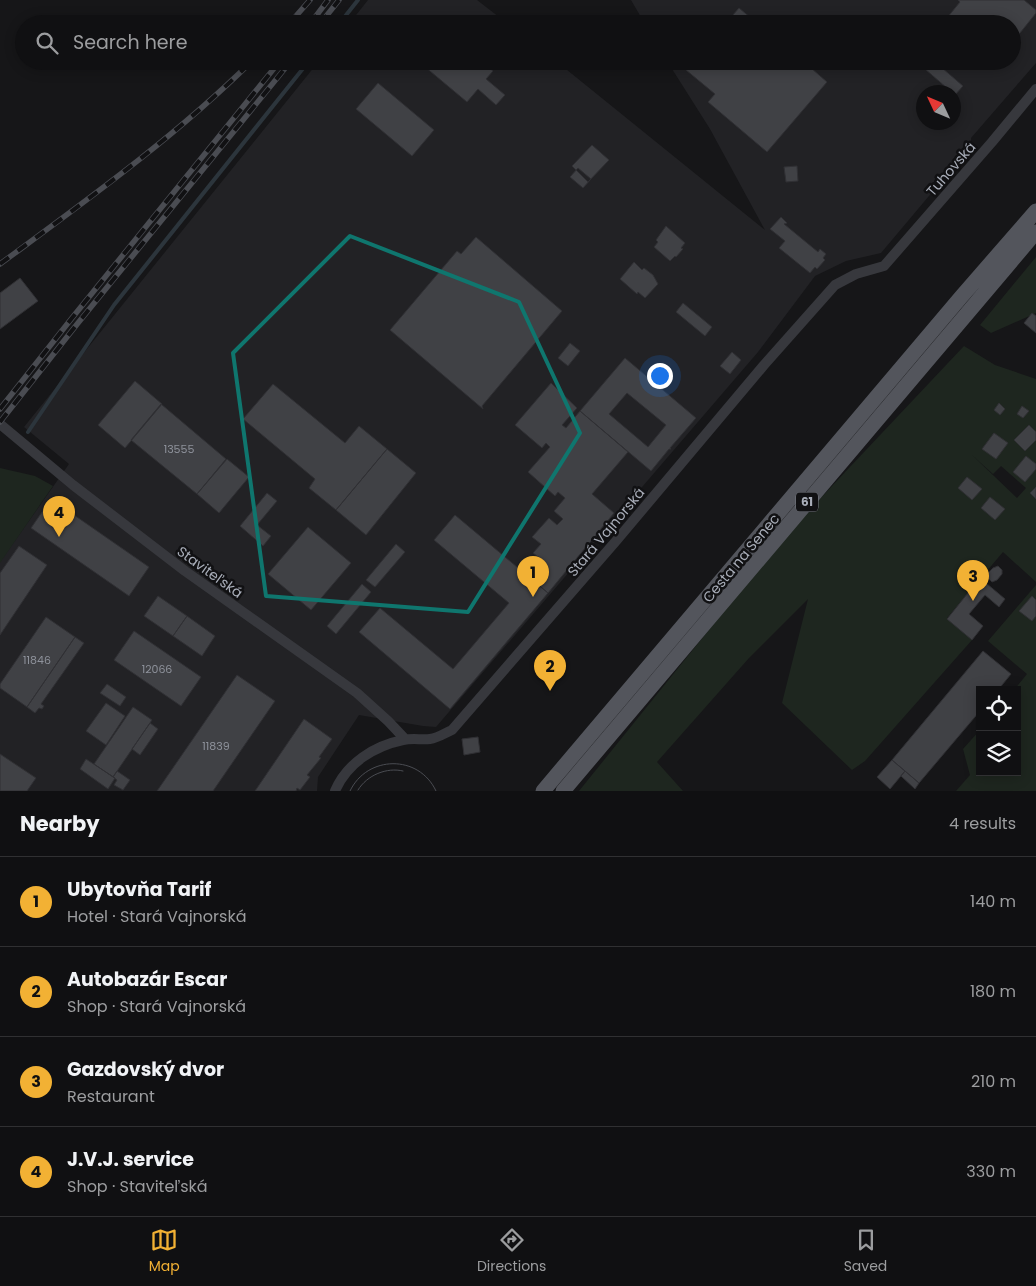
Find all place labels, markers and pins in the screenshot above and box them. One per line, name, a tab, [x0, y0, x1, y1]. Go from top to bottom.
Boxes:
pin: 4	[43, 496, 75, 537]
pin: 1	[517, 556, 549, 597]
pin: 3	[957, 560, 989, 601]
pin: 2	[534, 650, 566, 691]

